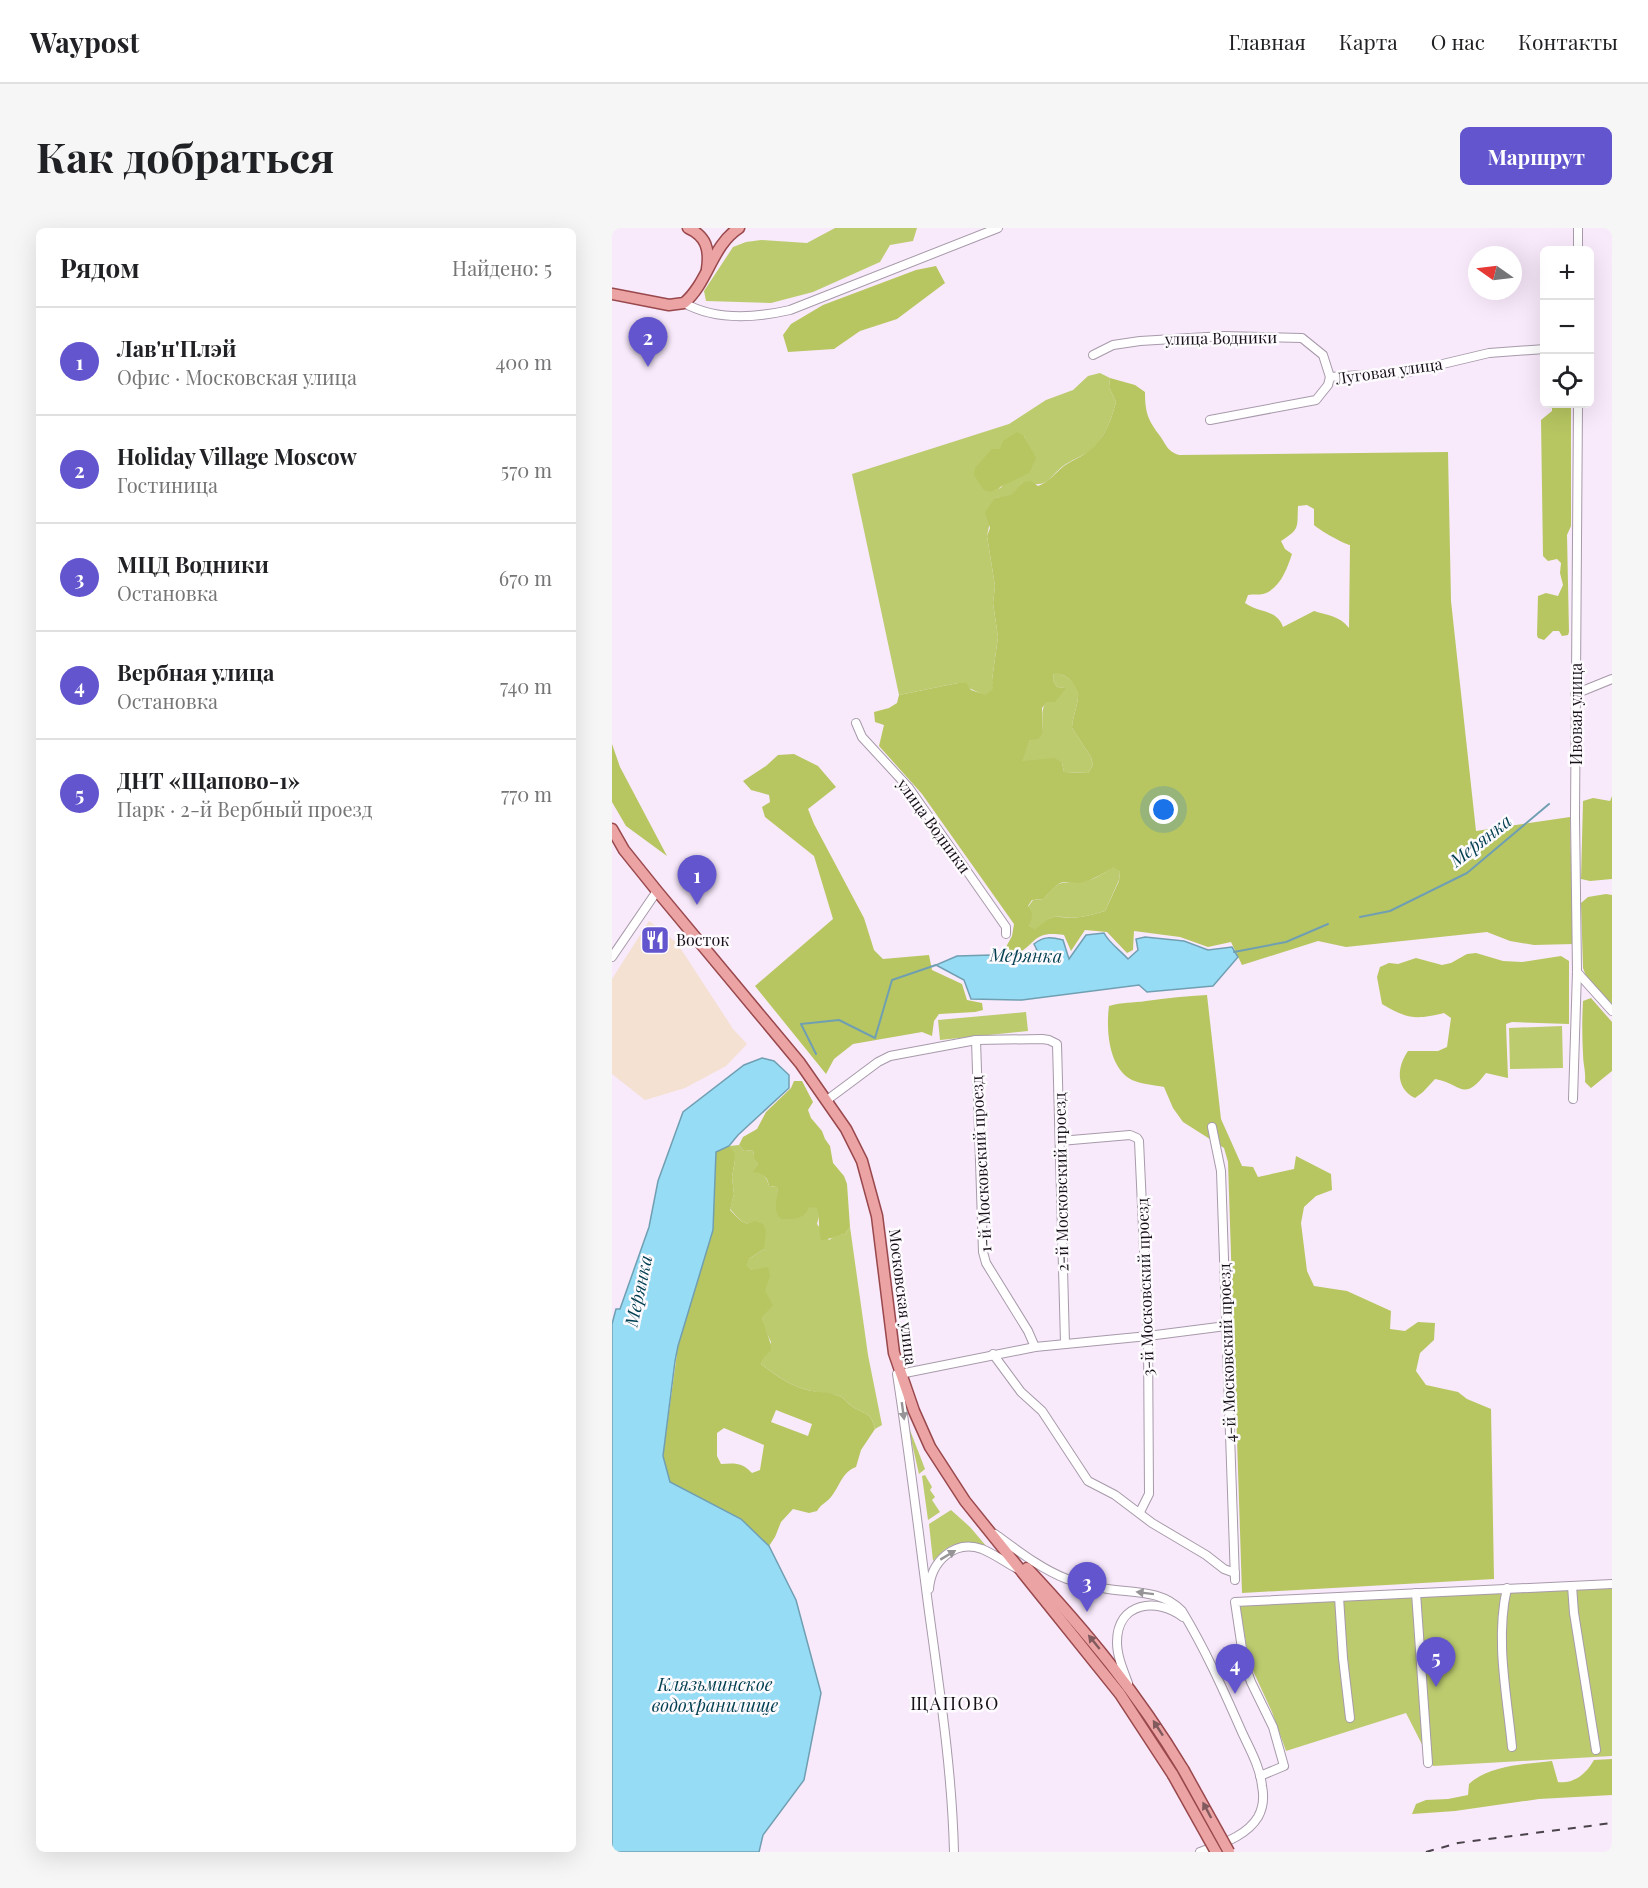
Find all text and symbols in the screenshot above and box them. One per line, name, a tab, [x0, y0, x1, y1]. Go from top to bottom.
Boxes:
text: Waypost	[30, 23, 139, 60]
text: Главная	[1228, 27, 1306, 55]
text: Карта	[1339, 27, 1398, 55]
text: О нас	[1431, 27, 1485, 55]
text: Контакты	[1518, 27, 1618, 55]
button: Маршрут	[1460, 127, 1612, 185]
text: Как добраться	[36, 128, 335, 184]
north arrow	[1468, 246, 1522, 300]
map controls	[1540, 246, 1594, 408]
button: +	[1540, 246, 1594, 300]
text: Рядом	[60, 250, 139, 285]
text: Найдено: 5	[452, 254, 552, 281]
button: −	[1540, 300, 1594, 354]
pin: 2	[628, 318, 668, 367]
street label: улица Водники	[1164, 326, 1277, 349]
text: Лав'н'Плэй	[117, 333, 236, 363]
text: 1	[76, 348, 83, 375]
text: 400 m	[495, 348, 552, 375]
street label: Луговая улица	[1333, 353, 1444, 389]
button: locate	[1540, 354, 1594, 408]
text: Офис · Московская улица	[117, 363, 357, 390]
text: Holiday Village Moscow	[117, 441, 357, 471]
text: 2	[74, 456, 85, 483]
text: 570 m	[501, 456, 552, 483]
text: Гостиница	[117, 471, 218, 498]
text: МЦД Водники	[117, 549, 269, 579]
text: 3	[75, 564, 84, 591]
text: 670 m	[499, 564, 552, 591]
text: Остановка	[117, 579, 218, 606]
text: Вербная улица	[117, 657, 274, 687]
street label: Ивовая улица	[1565, 663, 1586, 765]
text: 4	[74, 672, 85, 699]
text: 740 m	[500, 672, 552, 699]
text: Остановка	[117, 687, 218, 714]
text: ДНТ «Щапово-1»	[117, 765, 300, 795]
street label: улица Водники	[892, 773, 976, 877]
text: 5	[75, 780, 84, 807]
text: 770 m	[501, 780, 552, 807]
text: Парк · 2-й Вербный проезд	[117, 795, 372, 822]
your location	[1149, 795, 1178, 824]
water label: Мерянка	[1444, 808, 1516, 873]
pin: 1	[678, 856, 716, 905]
restaurant icon: Восток	[639, 924, 671, 956]
place label: Восток	[676, 929, 729, 950]
water label: Мерянка	[989, 942, 1062, 968]
street label: 1-й Московский проезд	[965, 1074, 996, 1253]
street label: 2-й Московский проезд	[1048, 1092, 1073, 1272]
street label: 3-й Московский проезд	[1131, 1197, 1158, 1377]
street label: Московская улица	[885, 1228, 922, 1366]
water label: Мерянка	[619, 1253, 657, 1330]
street label: 4-й Московский проезд	[1213, 1262, 1240, 1443]
one-way arrow	[898, 1402, 907, 1421]
one-way arrow	[940, 1549, 956, 1560]
pin: 3	[1068, 1562, 1106, 1612]
one-way arrow	[1136, 1589, 1155, 1598]
one-way arrow	[1088, 1634, 1101, 1650]
pin: 5	[1416, 1638, 1456, 1687]
pin: 4	[1216, 1644, 1254, 1694]
water label: Клязьминское водохранилище	[652, 1672, 778, 1717]
district label: ЩАПОВО	[910, 1691, 1000, 1715]
one-way arrow	[1152, 1719, 1163, 1736]
one-way arrow	[1202, 1801, 1212, 1818]

